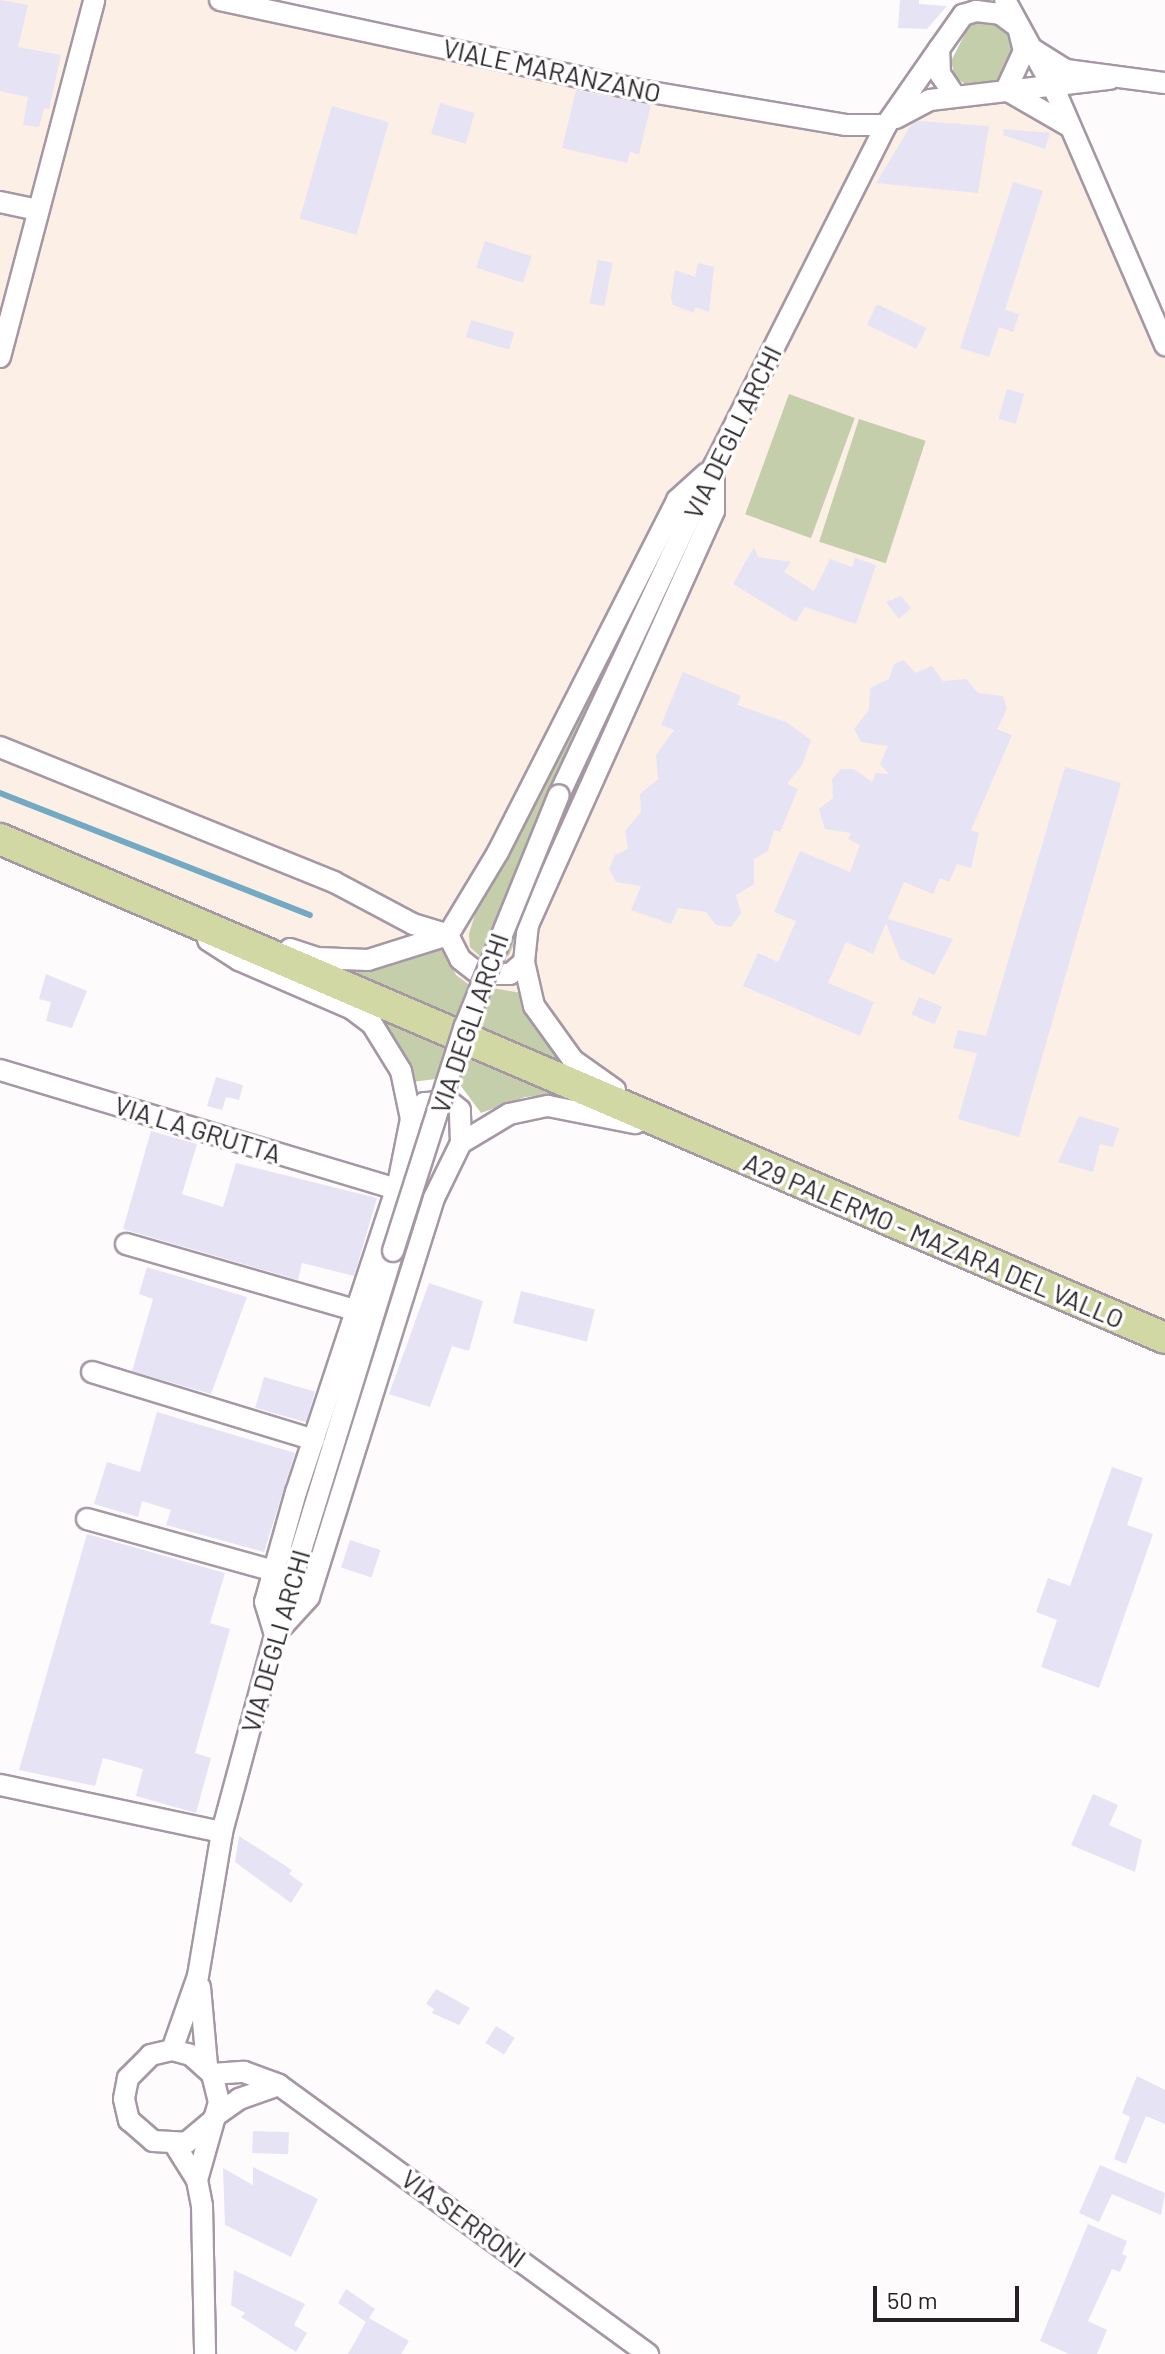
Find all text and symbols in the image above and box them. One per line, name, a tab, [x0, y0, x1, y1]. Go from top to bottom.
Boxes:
street label: VIALE MARANZANO	[440, 32, 664, 108]
street label: VIA DEGLI ARCHI	[677, 340, 787, 524]
street label: VIA DEGLI ARCHI	[424, 929, 514, 1117]
street label: VIA LA GRUTTA	[111, 1089, 285, 1169]
street label: A29 PALERMO - MAZARA DEL VALLO	[739, 1146, 1129, 1334]
street label: VIA DEGLI ARCHI	[234, 1546, 316, 1736]
street label: VIA SERRONI	[396, 2162, 532, 2274]
scale bar	[877, 2270, 1023, 2320]
text: 50 m	[887, 2285, 938, 2314]

